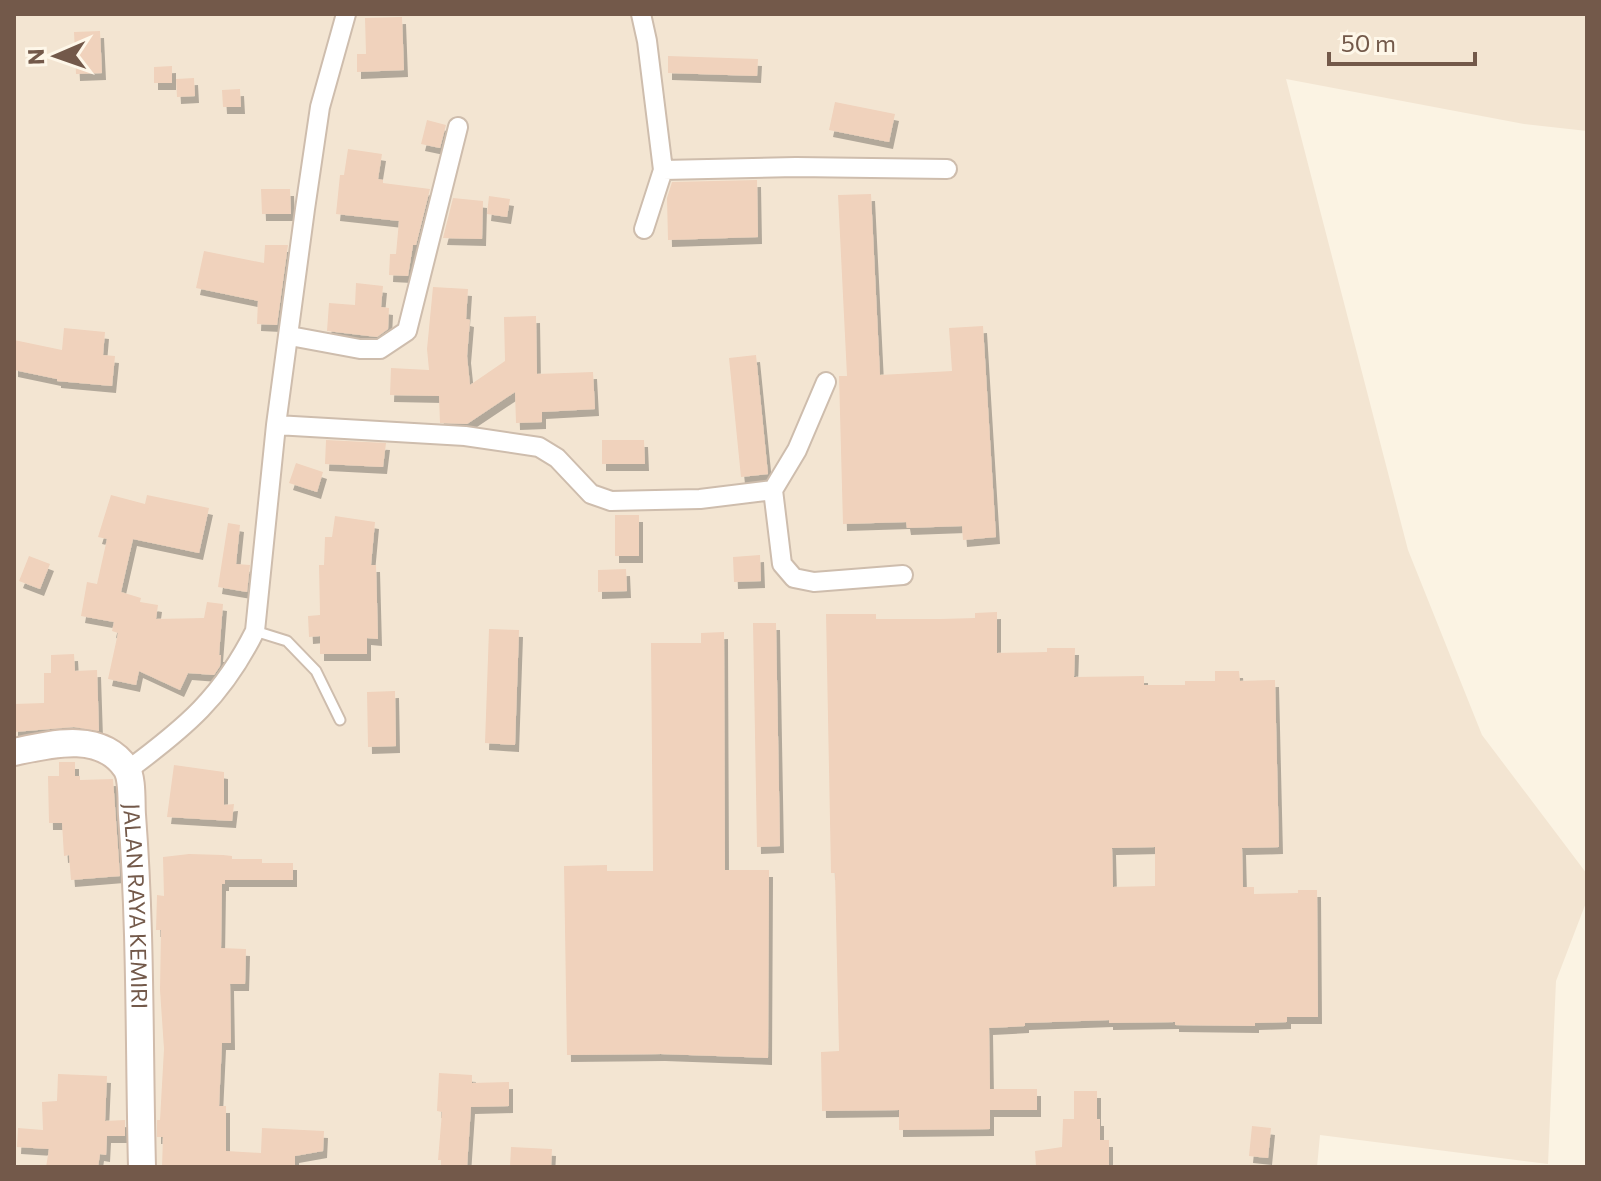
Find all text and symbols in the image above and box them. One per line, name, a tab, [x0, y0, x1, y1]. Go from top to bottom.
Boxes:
north arrow	[16, 16, 96, 96]
scale bar	[1329, 16, 1475, 66]
text: 50 m	[1341, 28, 1396, 57]
text: N	[22, 48, 49, 65]
street label: JALAN RAYA KEMIRI	[119, 803, 154, 1009]

